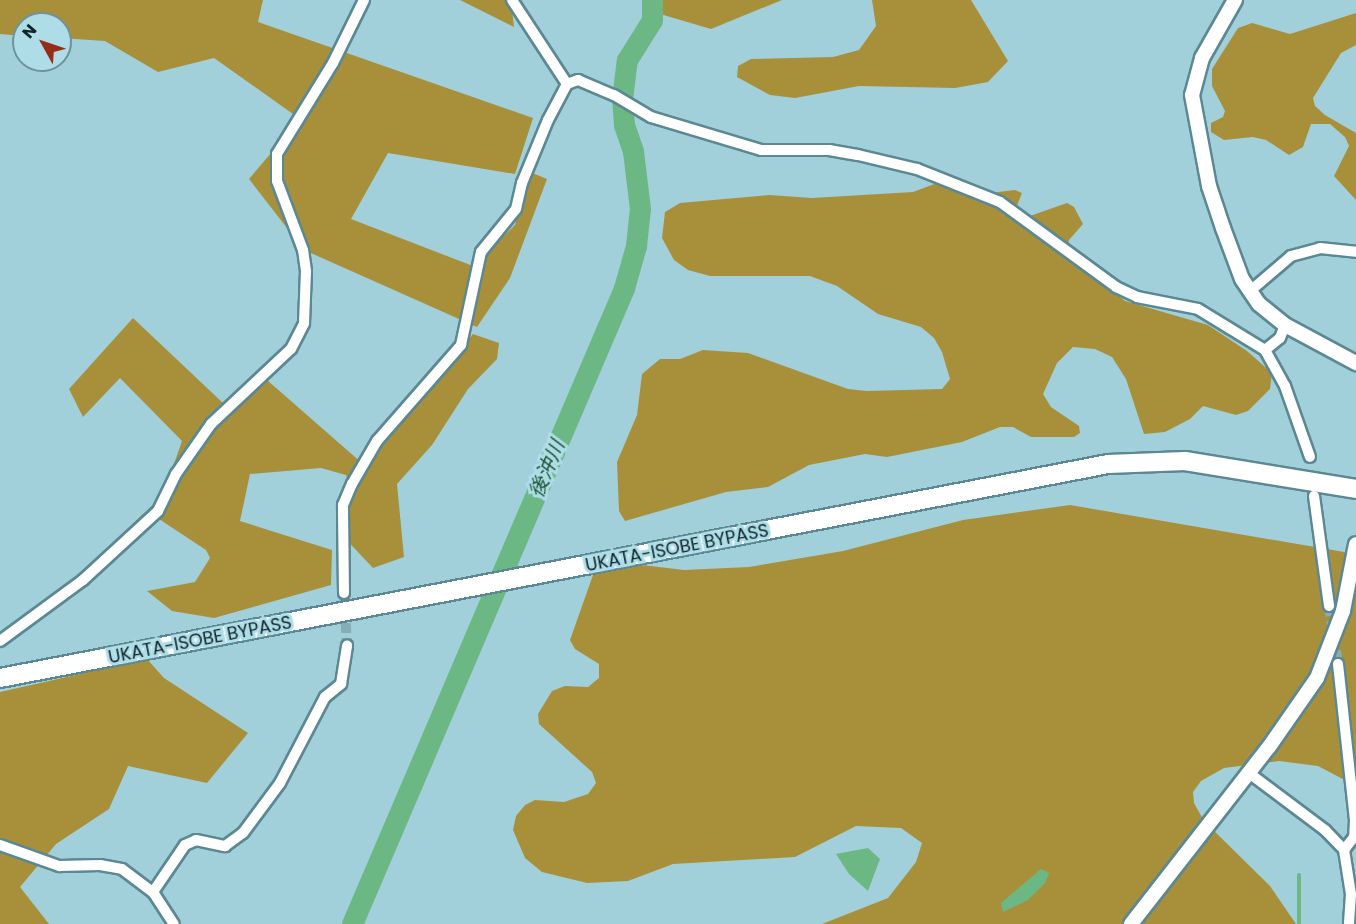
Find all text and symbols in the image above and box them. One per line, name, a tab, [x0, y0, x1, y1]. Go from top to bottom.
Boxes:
north arrow	[12, 12, 72, 72]
text: N	[17, 19, 42, 43]
water label: 後沖川	[524, 437, 570, 501]
street label: UKATA-ISOBE BYPASS	[584, 520, 770, 576]
street label: UKATA-ISOBE BYPASS	[107, 612, 293, 668]

